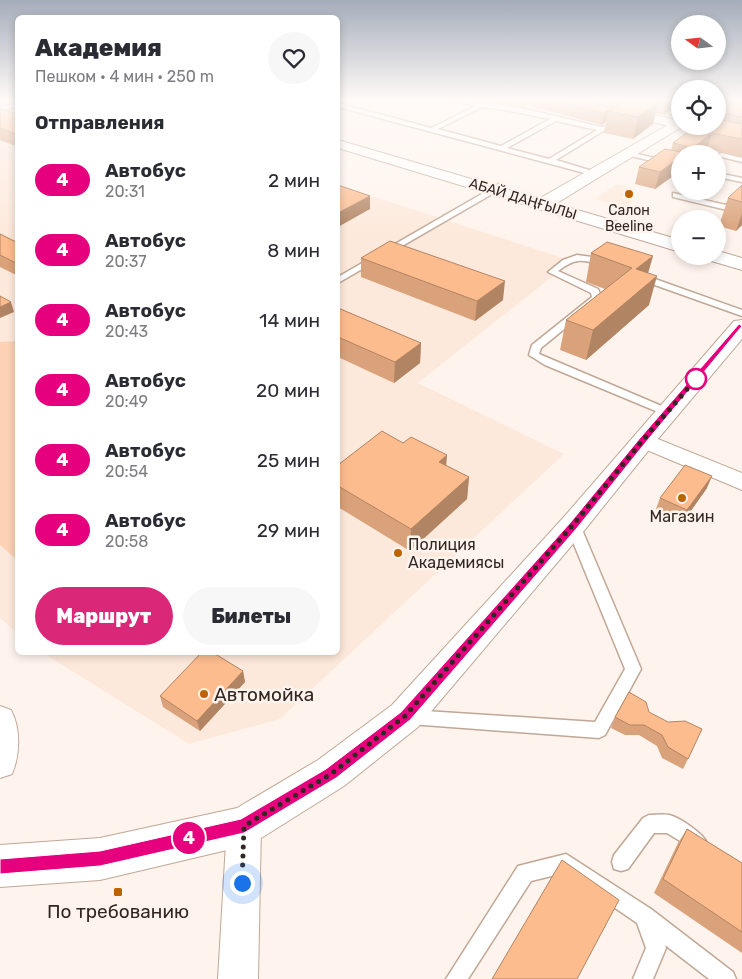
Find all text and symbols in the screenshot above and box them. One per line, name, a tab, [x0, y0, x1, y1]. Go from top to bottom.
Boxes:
north arrow	[671, 15, 726, 70]
map controls	[671, 15, 726, 265]
button: heart	[268, 32, 320, 84]
text: Академия	[35, 34, 162, 62]
text: Пешком · 4 мин · 250 m	[35, 67, 214, 86]
button: locate	[671, 80, 726, 135]
text: Отправления	[35, 111, 165, 134]
button: +	[671, 145, 726, 200]
text: Автобус	[105, 159, 186, 182]
text: 4	[56, 169, 69, 191]
text: 2 мин	[268, 169, 320, 192]
street label: АБАЙ ДАҢҒЫЛЫ	[467, 174, 579, 223]
text: 20:31	[105, 182, 145, 201]
marker: Cалон Beeline	[623, 188, 635, 200]
place label: Cалон Beeline	[605, 202, 653, 235]
button: −	[671, 210, 726, 265]
text: Автобус	[105, 229, 186, 252]
text: 4	[56, 239, 69, 261]
text: 8 мин	[267, 239, 320, 262]
text: 20:37	[105, 252, 146, 271]
text: Автобус	[105, 299, 186, 322]
text: 4	[56, 309, 69, 331]
text: 14 мин	[259, 309, 320, 332]
text: 20:43	[105, 322, 148, 341]
unlabelled marker	[685, 368, 707, 390]
text: Автобус	[105, 369, 186, 392]
text: 4	[56, 379, 69, 401]
text: 20 мин	[256, 379, 320, 402]
text: 20:49	[105, 392, 148, 411]
text: Автобус	[105, 439, 186, 462]
text: 4	[56, 449, 69, 471]
text: 25 мин	[257, 449, 320, 472]
text: 20:54	[105, 462, 148, 481]
marker: Магазин	[676, 492, 688, 504]
place label: Магазин	[650, 507, 714, 526]
text: Автобус	[105, 509, 186, 532]
text: 4	[56, 519, 69, 541]
text: 29 мин	[257, 519, 320, 542]
text: 20:58	[105, 532, 148, 551]
place label: Полиция Академиясы	[408, 535, 504, 572]
marker: Полиция Академиясы	[392, 547, 404, 559]
button: Маршрут	[35, 587, 173, 645]
button: Билеты	[183, 587, 320, 645]
place label: Автомойка	[214, 683, 314, 706]
marker: Автомойка	[198, 688, 210, 700]
line badge: 4	[173, 822, 205, 854]
text: 4	[183, 827, 195, 849]
your location	[230, 871, 255, 896]
marker: По требованию	[112, 886, 124, 898]
place label: По требованию	[47, 900, 189, 923]

